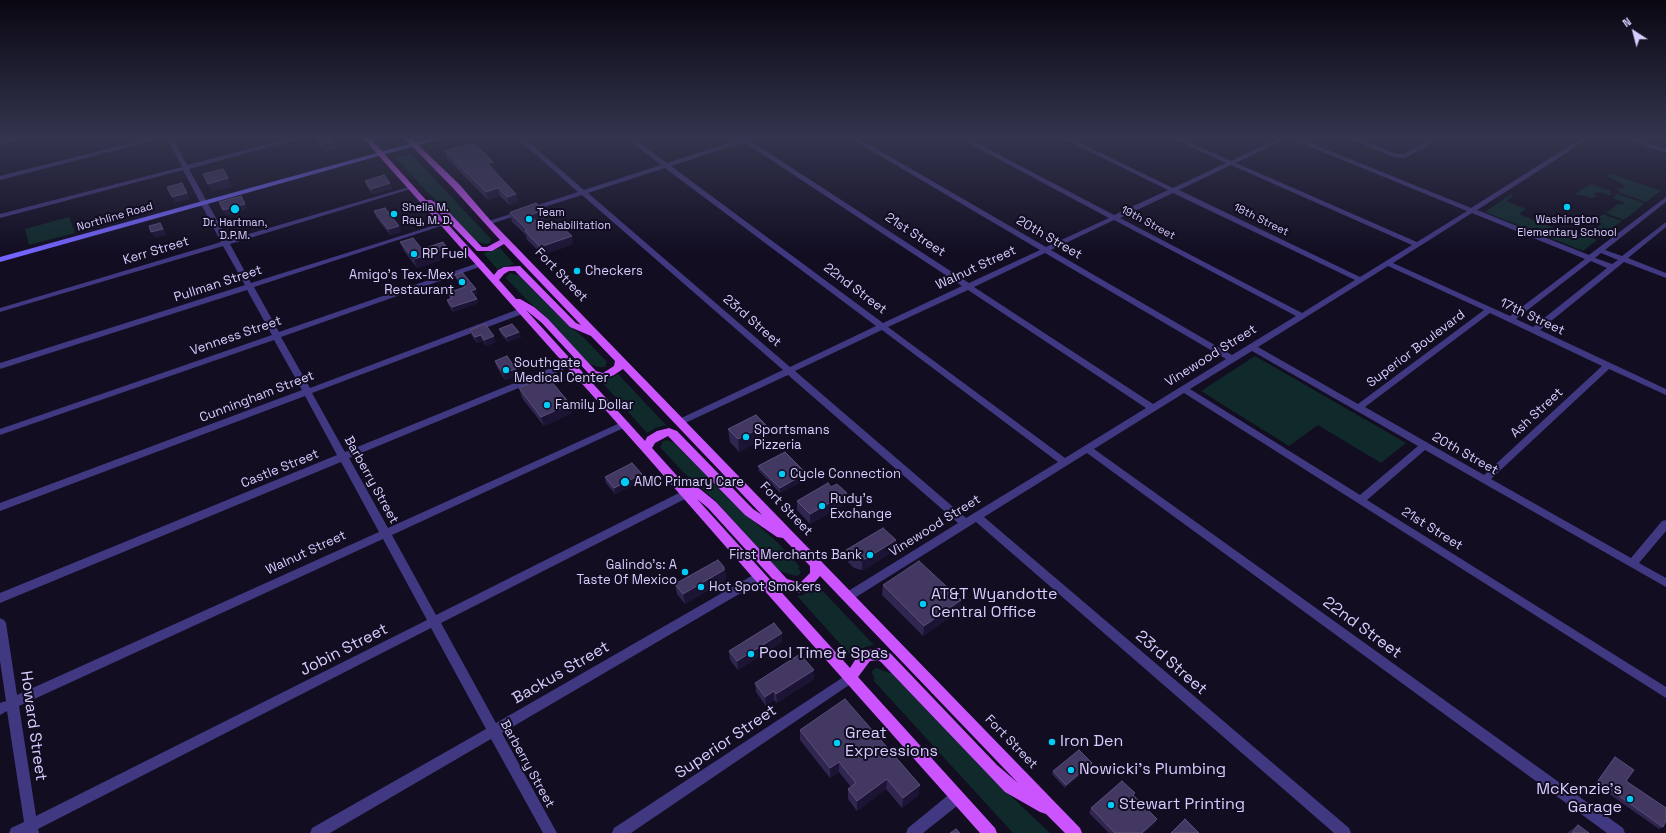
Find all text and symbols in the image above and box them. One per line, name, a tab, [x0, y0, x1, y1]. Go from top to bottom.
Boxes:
north arrow	[1614, 12, 1654, 52]
text: N	[1620, 14, 1634, 30]
street label: Northline Road	[75, 200, 155, 234]
place label: Sheila M. Ray, M. D.	[402, 201, 452, 227]
street label: 18th Street	[1231, 201, 1291, 239]
marker: Washington Elementary School	[1562, 202, 1572, 212]
marker: Dr. Hartman, D.P.M.	[229, 203, 241, 215]
street label: 19th Street	[1119, 203, 1177, 243]
place label: Team Rehabilitation	[537, 206, 611, 232]
marker: Sheila M. Ray, M. D.	[389, 209, 399, 219]
street label: 21st Street	[882, 210, 948, 260]
street label: 20th Street	[1013, 213, 1085, 263]
place label: Washington Elementary School	[1517, 213, 1617, 239]
marker: Team Rehabilitation	[524, 214, 534, 224]
place label: Dr. Hartman, D.P.M.	[203, 216, 267, 242]
street label: Kerr Street	[121, 234, 191, 268]
street label: Walnut Street	[933, 243, 1019, 293]
street label: Fort Street	[531, 245, 591, 305]
place label: RP Fuel	[422, 246, 467, 262]
marker: RP Fuel	[409, 249, 419, 259]
street label: 22nd Street	[820, 260, 890, 318]
street label: Pullman Street	[172, 262, 264, 306]
place label: Checkers	[585, 263, 643, 279]
marker: Checkers	[572, 266, 582, 276]
place label: Amigo’s Tex-Mex Restaurant	[349, 267, 454, 298]
marker: Amigo’s Tex-Mex Restaurant	[457, 277, 467, 287]
street label: 23rd Street	[720, 292, 784, 350]
street label: 17th Street	[1497, 295, 1567, 339]
street label: Superior Boulevard	[1364, 307, 1468, 391]
street label: Venness Street	[188, 313, 284, 359]
street label: Vinewood Street	[1163, 322, 1259, 390]
place label: Southgate Medical Center	[514, 355, 608, 386]
marker: Southgate Medical Center	[501, 365, 511, 375]
street label: Cunningham Street	[198, 368, 316, 426]
street label: Ash Street	[1508, 385, 1566, 441]
place label: Family Dollar	[555, 397, 634, 413]
marker: Family Dollar	[542, 400, 552, 410]
place label: Sportsmans Pizzeria	[754, 422, 830, 453]
street label: 20th Street	[1429, 429, 1501, 479]
marker: Sportsmans Pizzeria	[741, 432, 751, 442]
street label: Barberry Street	[340, 433, 402, 527]
street label: Castle Street	[239, 446, 321, 492]
place label: Cycle Connection	[790, 466, 901, 482]
marker: Cycle Connection	[777, 469, 787, 479]
place label: AMC Primary Care	[634, 474, 744, 490]
marker: AMC Primary Care	[619, 476, 631, 488]
street label: Fort Street	[756, 479, 816, 539]
place label: Rudy's Exchange	[830, 491, 892, 522]
street label: Vinewood Street	[887, 492, 983, 560]
marker: Rudy's Exchange	[817, 501, 827, 511]
street label: 21st Street	[1399, 504, 1465, 554]
street label: Walnut Street	[263, 528, 349, 578]
place label: First Merchants Bank	[729, 547, 862, 563]
marker: First Merchants Bank	[865, 550, 875, 560]
place label: Galindo's: A Taste Of Mexico	[577, 557, 677, 588]
marker: Galindo's: A Taste Of Mexico	[680, 567, 690, 577]
place label: Hot Spot Smokers	[709, 579, 821, 595]
marker: Hot Spot Smokers	[696, 582, 706, 592]
place label: AT&T Wyandotte Central Office	[931, 585, 1057, 623]
street label: 22nd Street	[1319, 593, 1405, 663]
marker: AT&T Wyandotte Central Office	[918, 599, 928, 609]
street label: Jobin Street	[297, 620, 391, 680]
street label: 23rd Street	[1131, 627, 1211, 699]
street label: Backus Street	[509, 637, 613, 709]
place label: Pool Time & Spas	[759, 644, 888, 664]
marker: Pool Time & Spas	[746, 649, 756, 659]
street label: Howard Street	[16, 670, 50, 782]
street label: Superior Street	[672, 701, 780, 783]
street label: Fort Street	[981, 712, 1041, 772]
street label: Barberry Street	[496, 717, 558, 811]
place label: Great Expressions	[845, 724, 938, 762]
place label: Iron Den	[1060, 732, 1123, 752]
marker: Iron Den	[1047, 737, 1057, 747]
marker: Great Expressions	[832, 738, 842, 748]
place label: Nowicki's Plumbing	[1079, 760, 1226, 780]
marker: Nowicki's Plumbing	[1066, 765, 1076, 775]
place label: McKenzie's Garage	[1536, 780, 1622, 818]
marker: McKenzie's Garage	[1625, 794, 1635, 804]
place label: Stewart Printing	[1119, 795, 1245, 815]
marker: Stewart Printing	[1106, 800, 1116, 810]

